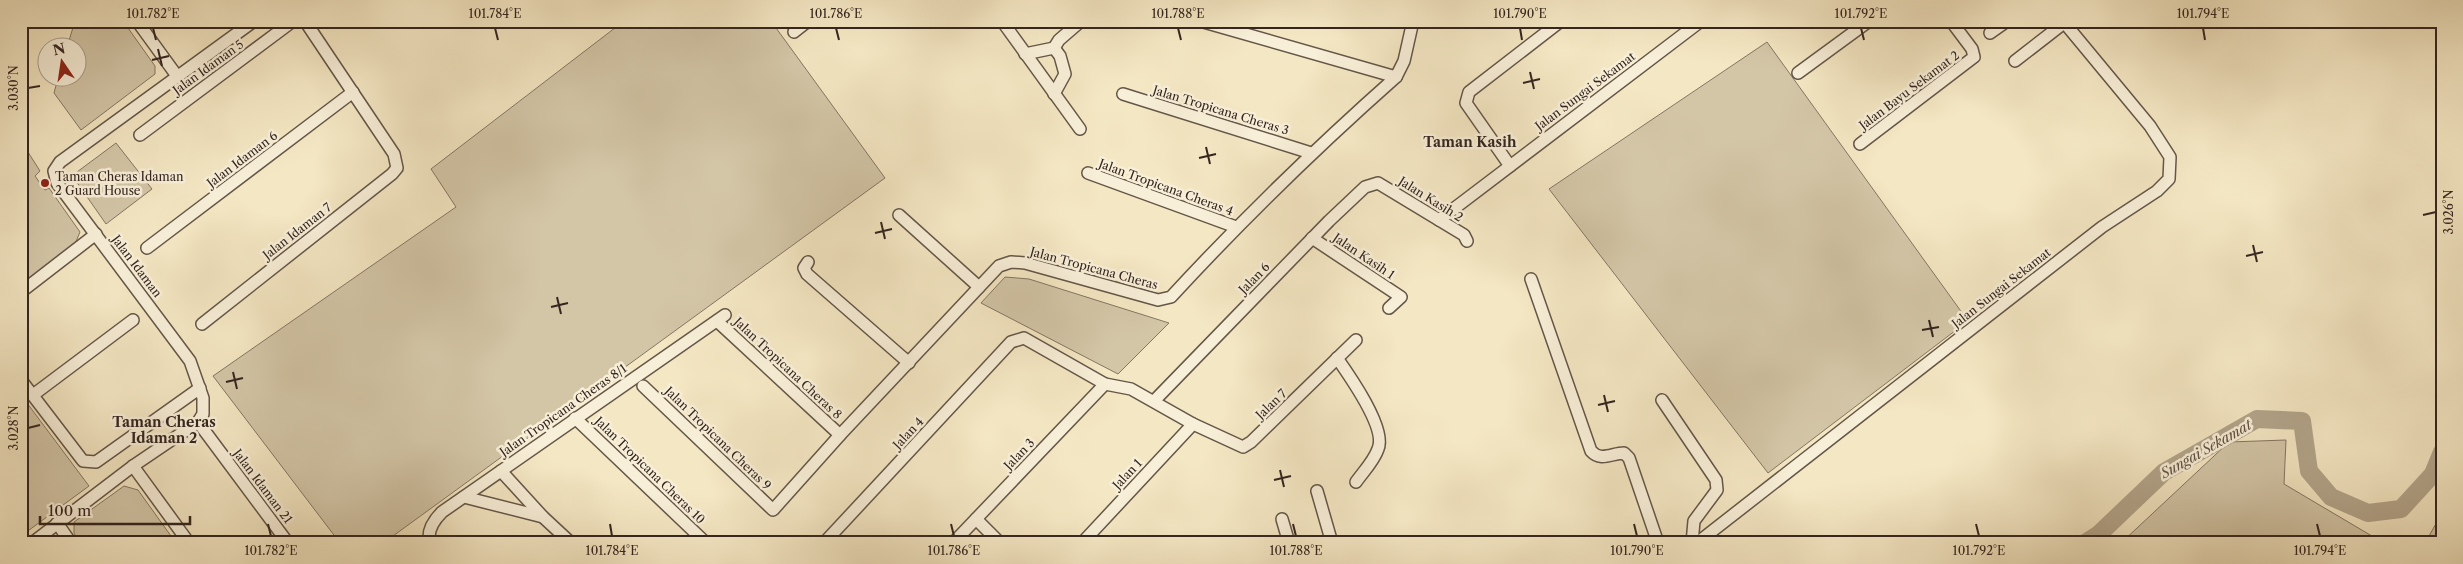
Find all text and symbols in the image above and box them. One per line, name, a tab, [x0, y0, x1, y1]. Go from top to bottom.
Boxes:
text: 101.782°E	[127, 6, 179, 21]
text: 101.784°E	[469, 6, 521, 21]
text: 101.786°E	[810, 6, 862, 21]
text: 101.788°E	[1151, 6, 1205, 21]
text: 101.790°E	[1493, 6, 1547, 21]
text: 101.792°E	[1835, 6, 1887, 21]
text: 101.794°E	[2177, 6, 2229, 21]
street label: Jalan Idaman 5	[168, 36, 246, 99]
north arrow	[38, 38, 88, 88]
text: N	[51, 39, 67, 59]
street label: Jalan Bayu Sekamat 2	[1854, 47, 1962, 134]
street label: Jalan Sungai Sekamat	[1530, 48, 1639, 135]
text: 3.030°N	[6, 65, 21, 111]
street label: Jalan Tropicana Cheras 3	[1149, 82, 1291, 138]
street label: Jalan Idaman 6	[202, 128, 280, 192]
district label: Taman Kasih	[1423, 133, 1517, 151]
street label: Jalan Tropicana Cheras 4	[1095, 155, 1235, 218]
place label: Taman Cheras Idaman 2 Guard House	[55, 169, 184, 198]
street label: Jalan Kasih 2	[1394, 172, 1466, 225]
marker: Taman Cheras Idaman 2 Guard House	[39, 177, 51, 189]
text: 3.026°N	[2441, 190, 2456, 234]
street label: Jalan Idaman 7	[258, 199, 334, 264]
street label: Jalan Kasih 1	[1329, 229, 1398, 282]
street label: Jalan Idaman	[108, 230, 166, 300]
street label: Jalan Tropicana Cheras	[1026, 243, 1160, 292]
street label: Jalan Sungai Sekamat	[1947, 244, 2054, 332]
street label: Jalan 6	[1234, 259, 1273, 298]
street label: Jalan Tropicana Cheras 8	[729, 313, 845, 422]
street label: Jalan Tropicana Cheras 8/1	[495, 360, 629, 461]
street label: Jalan Tropicana Cheras 9	[660, 382, 774, 493]
street label: Jalan 7	[1251, 386, 1290, 424]
text: 3.028°N	[6, 405, 21, 451]
street label: Jalan Tropicana Cheras 10	[590, 412, 708, 527]
district label: Taman Cheras Idaman 2	[112, 413, 216, 447]
street label: Jalan 4	[888, 414, 926, 453]
water label: Sungai Sekamat	[2156, 415, 2256, 483]
street label: Jalan 3	[999, 435, 1037, 474]
street label: Jalan Idaman 21	[229, 444, 296, 526]
street label: Jalan 1	[1108, 456, 1145, 494]
scale bar	[40, 494, 190, 526]
text: 100 m	[48, 501, 91, 520]
text: 101.782°E	[245, 543, 297, 558]
text: 101.784°E	[586, 543, 638, 558]
text: 101.786°E	[928, 543, 980, 558]
text: 101.788°E	[1269, 543, 1323, 558]
text: 101.790°E	[1610, 543, 1664, 558]
text: 101.792°E	[1953, 543, 2005, 558]
text: 101.794°E	[2294, 543, 2346, 558]

